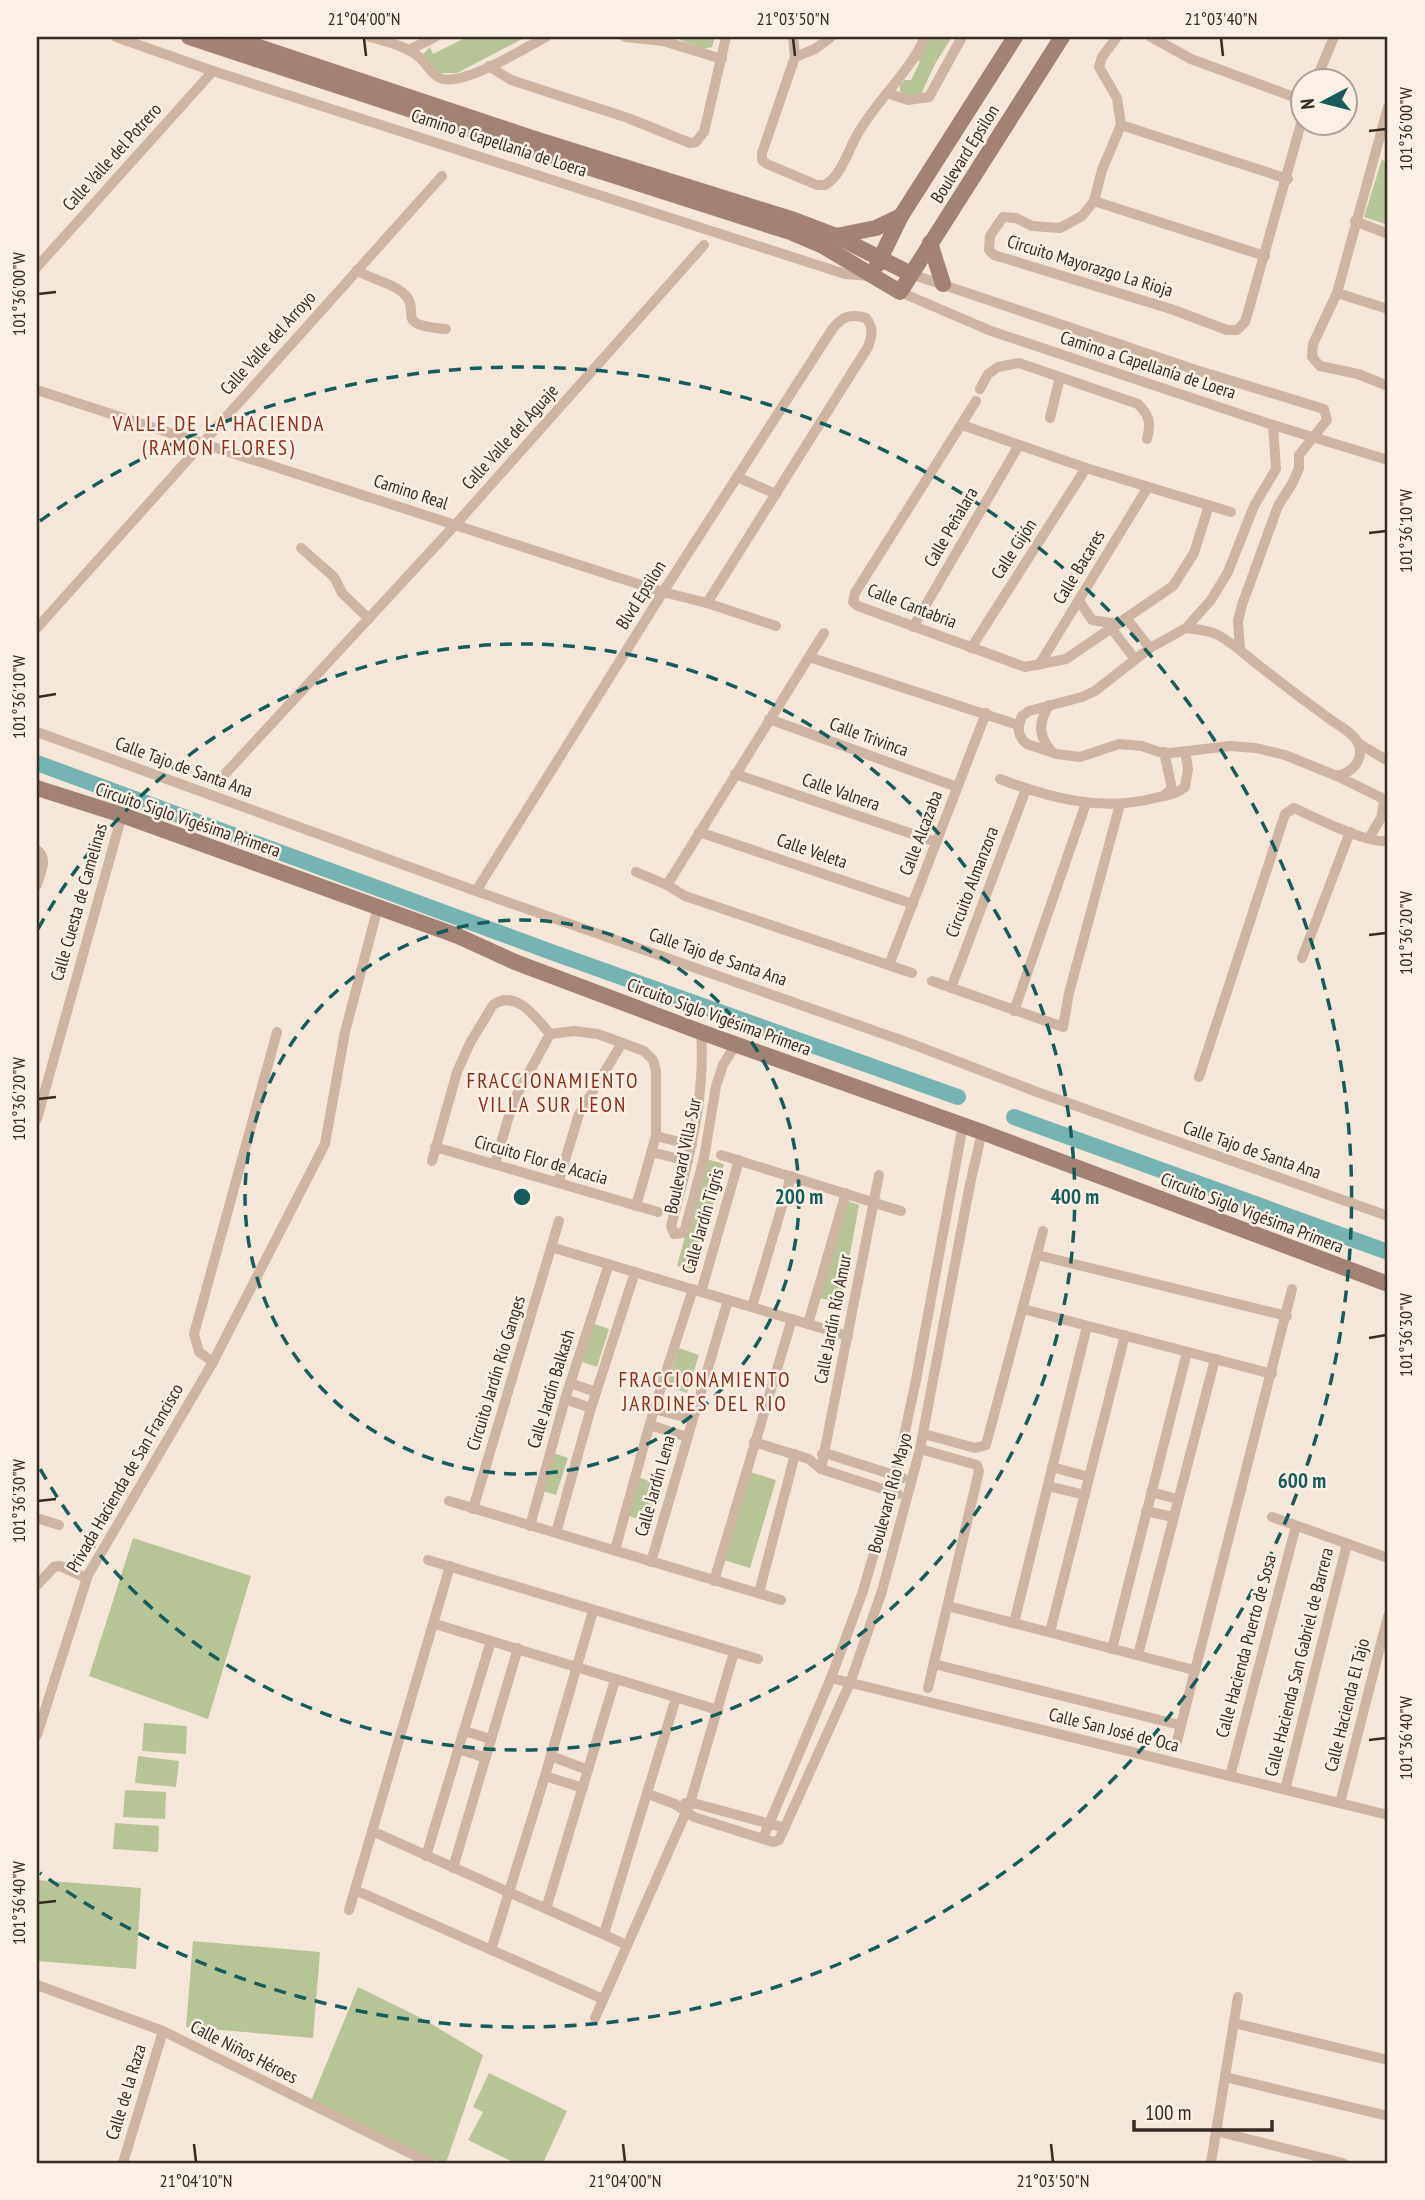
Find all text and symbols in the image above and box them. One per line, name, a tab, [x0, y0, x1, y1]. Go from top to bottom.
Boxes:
text: 21°04'00"N	[328, 7, 400, 30]
text: 21°03'50"N	[757, 7, 829, 30]
text: 21°03'40"N	[1185, 7, 1257, 30]
north arrow	[1288, 66, 1358, 136]
text: 101°36'00"W	[1394, 87, 1417, 171]
street label: Calle Valle del Potrero	[57, 98, 166, 215]
text: N	[1295, 98, 1320, 111]
street label: Boulevard Epsilon	[925, 100, 1004, 207]
street label: Camino a Capellanía de Loera	[408, 103, 590, 182]
street label: Circuito Mayorazgo La Rioja	[1004, 229, 1176, 302]
text: 101°36'00"W	[7, 252, 30, 336]
street label: Calle Valle del Arroyo	[215, 286, 321, 399]
street label: Camino a Capellanía de Loera	[1057, 325, 1239, 404]
street label: Calle Valle del Aguaje	[456, 379, 563, 494]
district label: VALLE DE LA HACIENDA (RAMON FLORES)	[112, 410, 325, 461]
street label: Camino Real	[371, 469, 452, 515]
street label: Calle Peñalara	[918, 483, 983, 571]
text: 101°36'10"W	[1394, 489, 1417, 573]
street label: Calle Gijón	[986, 514, 1042, 583]
street label: Calle Bacares	[1047, 525, 1110, 608]
street label: Blvd Epsilon	[611, 556, 671, 633]
street label: Calle Cantabria	[864, 578, 960, 633]
text: 101°36'10"W	[7, 655, 30, 739]
street label: Calle Trivinca	[827, 712, 912, 761]
street label: Calle Tajo de Santa Ana	[112, 731, 256, 802]
street label: Calle Valnera	[799, 767, 883, 816]
street label: Circuito Siglo Vigésima Primera	[93, 777, 284, 862]
street label: Calle Alcazaba	[894, 787, 947, 879]
street label: Calle Cuesta de Camelinas	[45, 820, 112, 983]
street label: Circuito Almanzora	[940, 823, 1003, 940]
street label: Calle Veleta	[774, 828, 850, 873]
text: 101°36'20"W	[1394, 891, 1417, 975]
street label: Calle Tajo de Santa Ana	[646, 922, 790, 991]
street label: Circuito Siglo Vigésima Primera	[624, 972, 814, 1061]
text: 101°36'20"W	[7, 1057, 30, 1141]
district label: FRACCIONAMIENTO VILLA SUR LEON	[467, 1067, 639, 1118]
street label: Boulevard Villa Sur	[659, 1096, 706, 1216]
street label: Calle Tajo de Santa Ana	[1180, 1115, 1324, 1184]
street label: Circuito Flor de Acacia	[472, 1129, 611, 1190]
street label: Calle Jardín Tigris	[676, 1165, 729, 1276]
street label: Circuito Siglo Vigésima Primera	[1157, 1167, 1347, 1258]
text: 200 m	[775, 1183, 823, 1210]
text: 400 m	[1051, 1183, 1099, 1210]
centre of rings	[510, 1185, 534, 1209]
street label: Calle Jardín Río Amur	[809, 1252, 856, 1386]
street label: Circuito Jardín Río Ganges	[461, 1293, 530, 1453]
text: 101°36'30"W	[1394, 1293, 1417, 1377]
street label: Calle Jardín Balkash	[522, 1327, 579, 1451]
district label: FRACCIONAMIENTO JARDINES DEL RIO	[619, 1366, 791, 1417]
street label: Privada Hacienda de San Francisco	[61, 1379, 188, 1576]
street label: Boulevard Río Mayo	[862, 1430, 917, 1555]
street label: Calle Jardín Lena	[629, 1433, 680, 1539]
text: 101°36'30"W	[7, 1459, 30, 1543]
text: 600 m	[1278, 1467, 1326, 1494]
street label: Calle Hacienda San Gabriel de Barrera	[1259, 1545, 1338, 1779]
street label: Calle Hacienda Puerto de Sosa	[1210, 1552, 1281, 1740]
street label: Calle Hacienda El Tajo	[1319, 1636, 1374, 1774]
text: 101°36'40"W	[1394, 1696, 1417, 1780]
street label: Calle San José de Oca	[1047, 1702, 1182, 1757]
text: 101°36'40"W	[7, 1861, 30, 1945]
street label: Calle Niños Héroes	[187, 2015, 302, 2088]
street label: Calle de la Raza	[100, 2041, 151, 2142]
scale bar	[1134, 2088, 1273, 2132]
text: 100 m	[1145, 2099, 1191, 2126]
text: 21°04'10"N	[160, 2169, 232, 2192]
text: 21°04'00"N	[589, 2169, 661, 2192]
text: 21°03'50"N	[1017, 2169, 1089, 2192]

